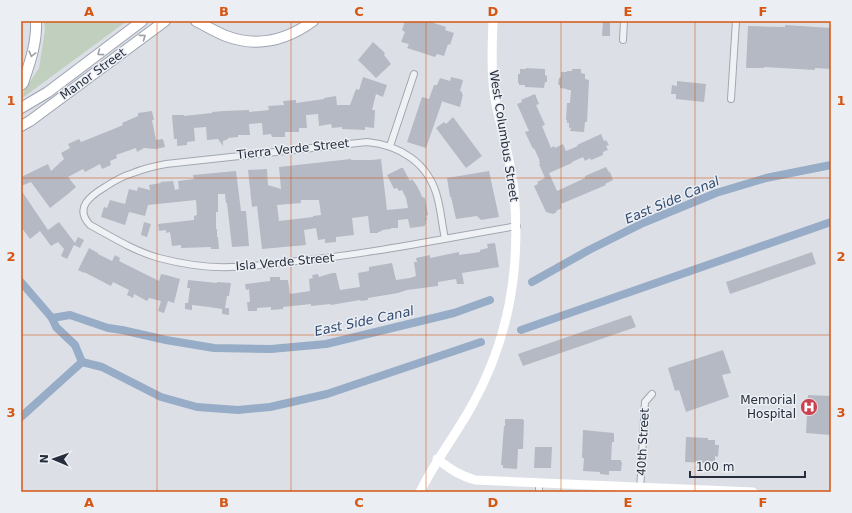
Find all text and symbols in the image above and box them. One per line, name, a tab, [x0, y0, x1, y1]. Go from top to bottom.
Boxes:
text: A	[84, 4, 94, 19]
text: B	[219, 4, 229, 19]
text: C	[354, 4, 364, 19]
text: D	[488, 4, 499, 19]
text: E	[624, 4, 632, 19]
text: F	[759, 4, 767, 19]
one-way arrow	[139, 34, 146, 42]
street label: Manor Street	[57, 45, 129, 103]
one-way arrow	[97, 48, 104, 55]
one-way arrow	[28, 50, 37, 57]
street label: West Columbus Street	[487, 69, 521, 203]
text: 1	[6, 93, 16, 108]
text: 1	[836, 93, 846, 108]
street label: Tierra Verde Street	[235, 136, 350, 162]
water label: East Side Canal	[622, 173, 722, 227]
text: 2	[6, 249, 16, 264]
text: 2	[836, 249, 846, 264]
street label: Isla Verde Street	[235, 251, 335, 273]
water label: East Side Canal	[313, 303, 415, 339]
place label: Memorial Hospital	[740, 393, 796, 421]
hospital icon: Memorial Hospital	[799, 397, 819, 417]
text: 3	[6, 405, 16, 420]
text: 3	[836, 405, 846, 420]
street label: 40th Street	[634, 407, 652, 476]
north arrow	[34, 439, 74, 479]
scale bar	[690, 453, 805, 479]
text: N	[38, 454, 51, 464]
text: 100 m	[696, 460, 734, 474]
text: A	[84, 495, 94, 510]
text: B	[219, 495, 229, 510]
text: C	[354, 495, 364, 510]
text: D	[488, 495, 499, 510]
text: E	[624, 495, 632, 510]
text: F	[759, 495, 767, 510]

